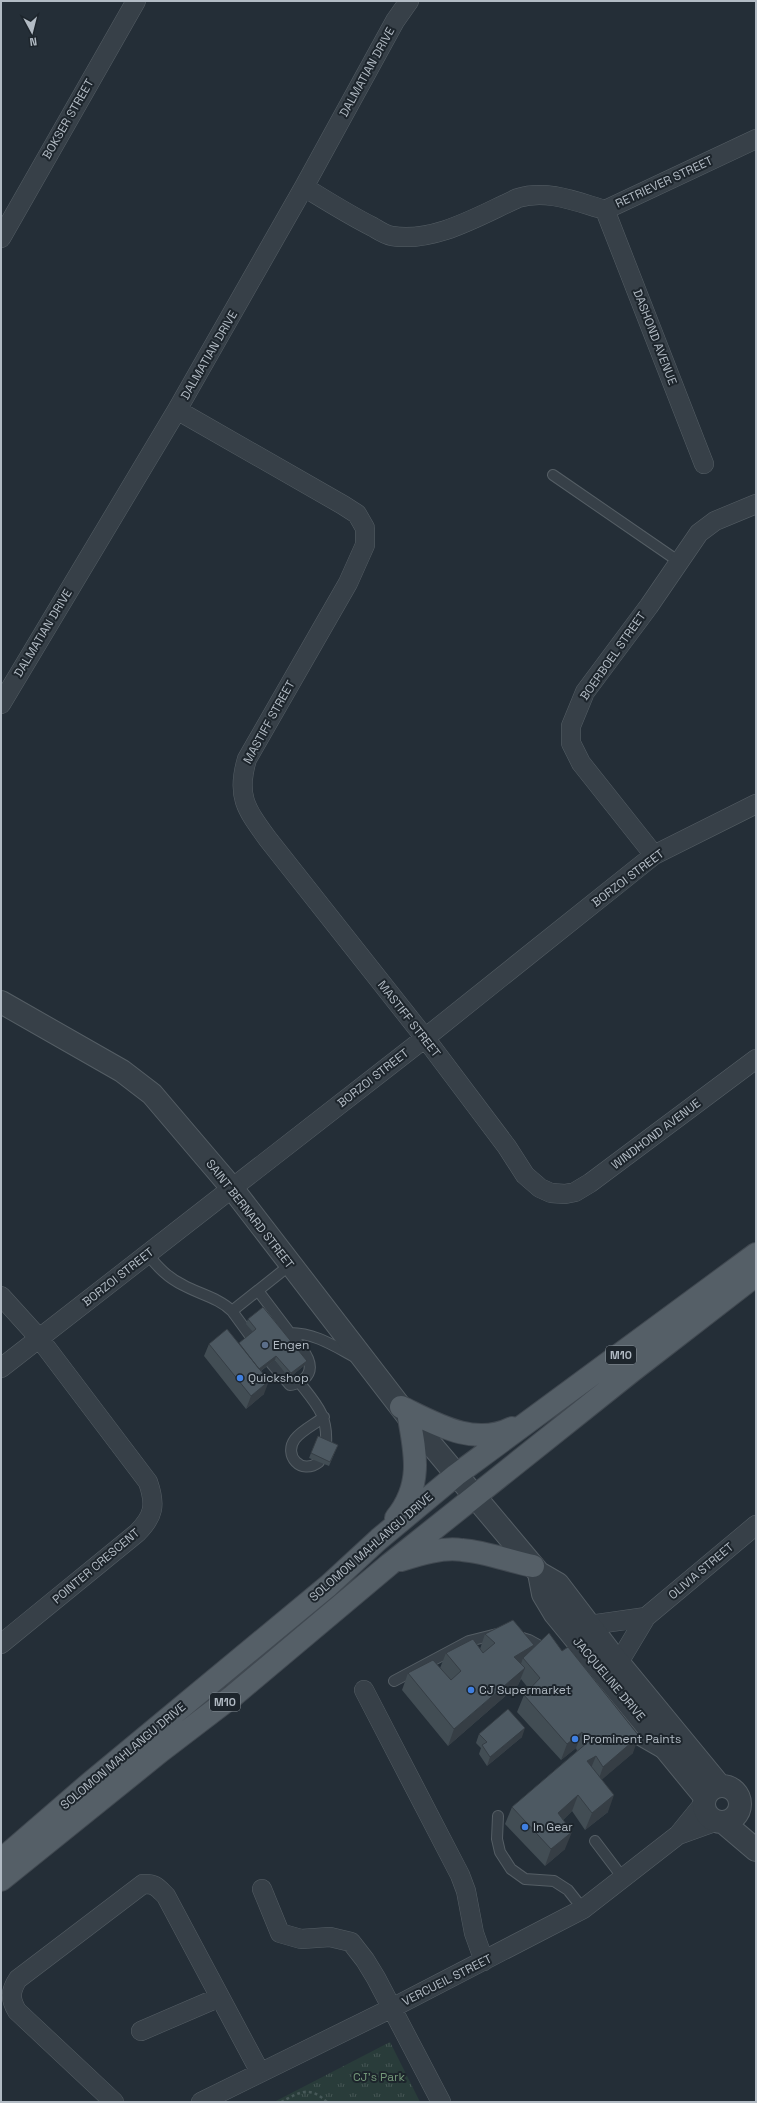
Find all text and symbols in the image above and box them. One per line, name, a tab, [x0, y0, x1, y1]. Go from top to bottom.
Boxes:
north arrow	[12, 12, 52, 52]
street label: DALMATIAN DRIVE	[336, 24, 398, 120]
text: N	[29, 35, 38, 49]
street label: BOKSER STREET	[39, 76, 97, 162]
street label: RETRIEVER STREET	[613, 152, 715, 212]
street label: DASHOND AVENUE	[629, 287, 681, 387]
street label: DALMATIAN DRIVE	[177, 307, 241, 402]
street label: DALMATIAN DRIVE	[10, 586, 76, 680]
street label: BOERBOEL STREET	[576, 609, 650, 703]
street label: MASTIFF STREET	[239, 677, 299, 767]
street label: BORZOI STREET	[589, 846, 667, 910]
street label: MASTIFF STREET	[374, 977, 444, 1061]
street label: BORZOI STREET	[334, 1045, 412, 1111]
street label: WINDHOND AVENUE	[608, 1095, 704, 1173]
street label: SAINT BERNARD STREET	[202, 1156, 298, 1272]
street label: BORZOI STREET	[79, 1244, 157, 1310]
place label: Engen	[273, 1337, 309, 1353]
marker: Engen	[260, 1340, 270, 1350]
road number: M10	[606, 1346, 636, 1364]
place label: Quickshop	[248, 1370, 309, 1386]
marker: Quickshop	[235, 1373, 245, 1383]
street label: SOLOMON MAHLANGU DRIVE	[306, 1489, 436, 1605]
street label: POINTER CRESCENT	[49, 1525, 143, 1607]
street label: OLIVIA STREET	[665, 1539, 737, 1603]
street label: JACQUELINE DRIVE	[569, 1634, 649, 1724]
place label: CJ Supermarket	[479, 1682, 571, 1698]
marker: CJ Supermarket	[466, 1685, 476, 1695]
road number: M10	[210, 1693, 240, 1711]
street label: SOLOMON MAHLANGU DRIVE	[57, 1699, 189, 1813]
place label: Prominent Paints	[583, 1731, 681, 1747]
marker: Prominent Paints	[570, 1734, 580, 1744]
place label: In Gear	[533, 1819, 573, 1835]
marker: In Gear	[520, 1822, 530, 1832]
street label: VERCUEIL STREET	[399, 1950, 495, 2010]
park label: CJ's Park	[353, 2069, 406, 2085]

